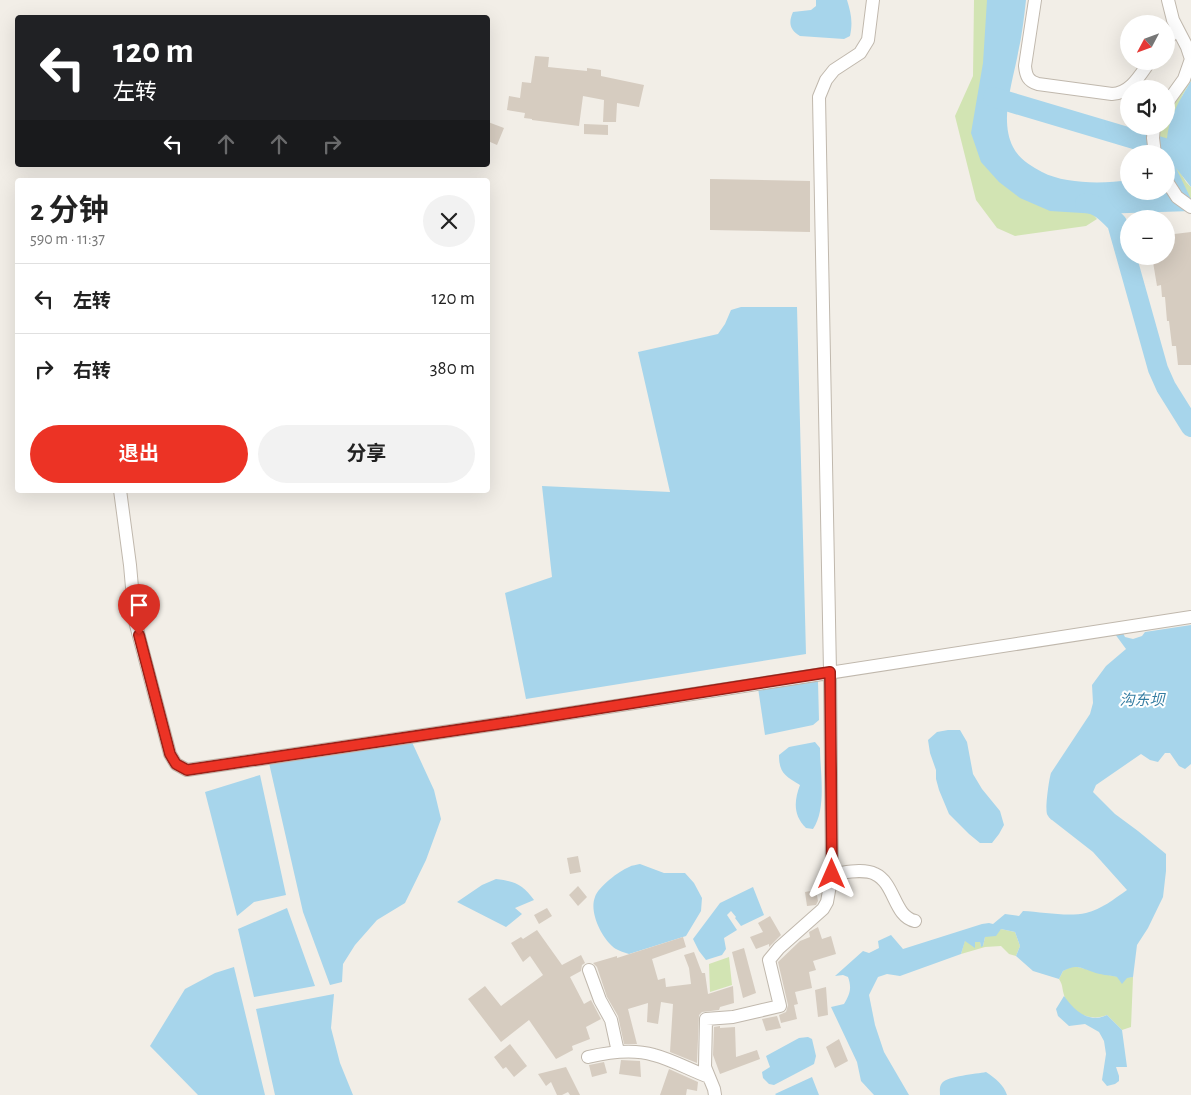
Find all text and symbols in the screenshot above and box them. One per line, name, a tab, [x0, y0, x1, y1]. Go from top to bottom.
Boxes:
north arrow	[1120, 15, 1175, 70]
map controls	[1120, 15, 1175, 265]
text: 120 m	[113, 34, 194, 69]
icon: left	[30, 35, 95, 100]
button: sound	[1120, 80, 1175, 135]
text: 左转	[113, 81, 157, 103]
icon: left	[159, 130, 187, 158]
icon: ahead	[212, 130, 240, 158]
icon: ahead	[265, 130, 293, 158]
icon: right	[318, 130, 346, 158]
button: +	[1120, 145, 1175, 200]
button: close	[423, 195, 475, 247]
text: 2 分钟	[30, 196, 109, 226]
button: −	[1120, 210, 1175, 265]
text: 590 m · 11:37	[30, 231, 105, 247]
icon: left	[30, 285, 58, 313]
text: 120 m	[431, 289, 475, 308]
text: 左转	[73, 292, 111, 311]
icon: right	[30, 355, 58, 383]
text: 380 m	[430, 359, 475, 378]
text: 右转	[73, 362, 111, 381]
button: 退出	[30, 425, 248, 483]
button: 分享	[258, 425, 475, 483]
pin	[118, 584, 160, 635]
icon: arrive	[125, 591, 153, 619]
water label: 沟东坝	[1119, 692, 1166, 708]
position arrow	[805, 847, 857, 899]

